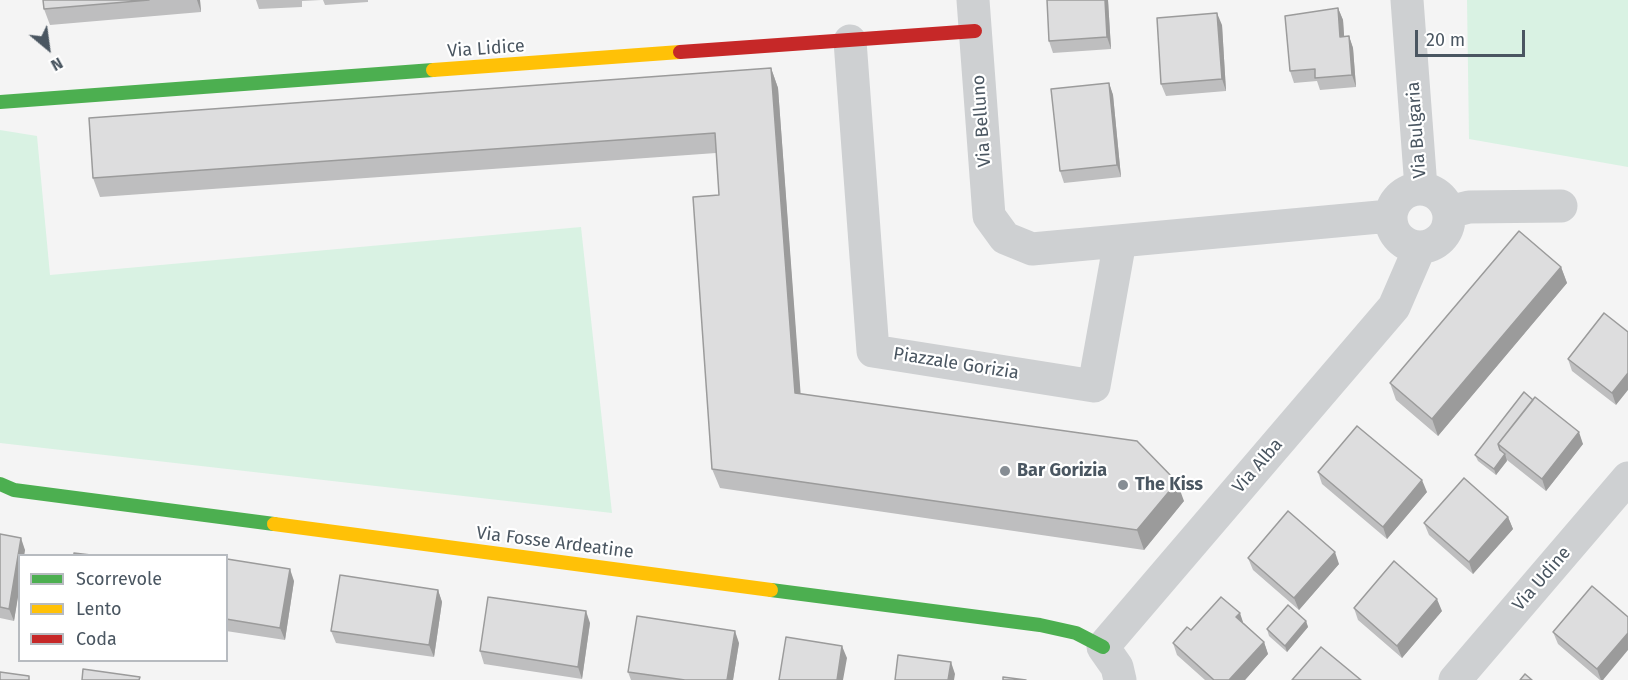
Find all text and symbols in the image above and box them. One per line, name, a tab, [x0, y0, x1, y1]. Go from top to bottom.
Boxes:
north arrow	[18, 18, 78, 78]
scale bar	[1418, 18, 1528, 56]
text: 20 m	[1426, 29, 1465, 51]
street label: Via Lidice	[447, 36, 525, 62]
text: N	[48, 53, 66, 75]
street label: Via Belluno	[968, 74, 996, 168]
street label: Via Bulgaria	[1403, 81, 1431, 179]
street label: Piazzale Gorizia	[892, 343, 1020, 385]
street label: Via Alba	[1228, 434, 1288, 498]
place label: Bar Gorizia	[1017, 460, 1107, 482]
marker: Bar Gorizia	[998, 464, 1012, 478]
place label: The Kiss	[1135, 474, 1203, 496]
marker: The Kiss	[1116, 478, 1130, 492]
street label: Via Fosse Ardeatine	[475, 523, 635, 563]
street label: Via Udine	[1508, 543, 1576, 615]
legend	[18, 554, 228, 662]
text: Scorrevole	[76, 568, 162, 590]
text: Lento	[76, 598, 122, 620]
text: Coda	[76, 628, 117, 650]

